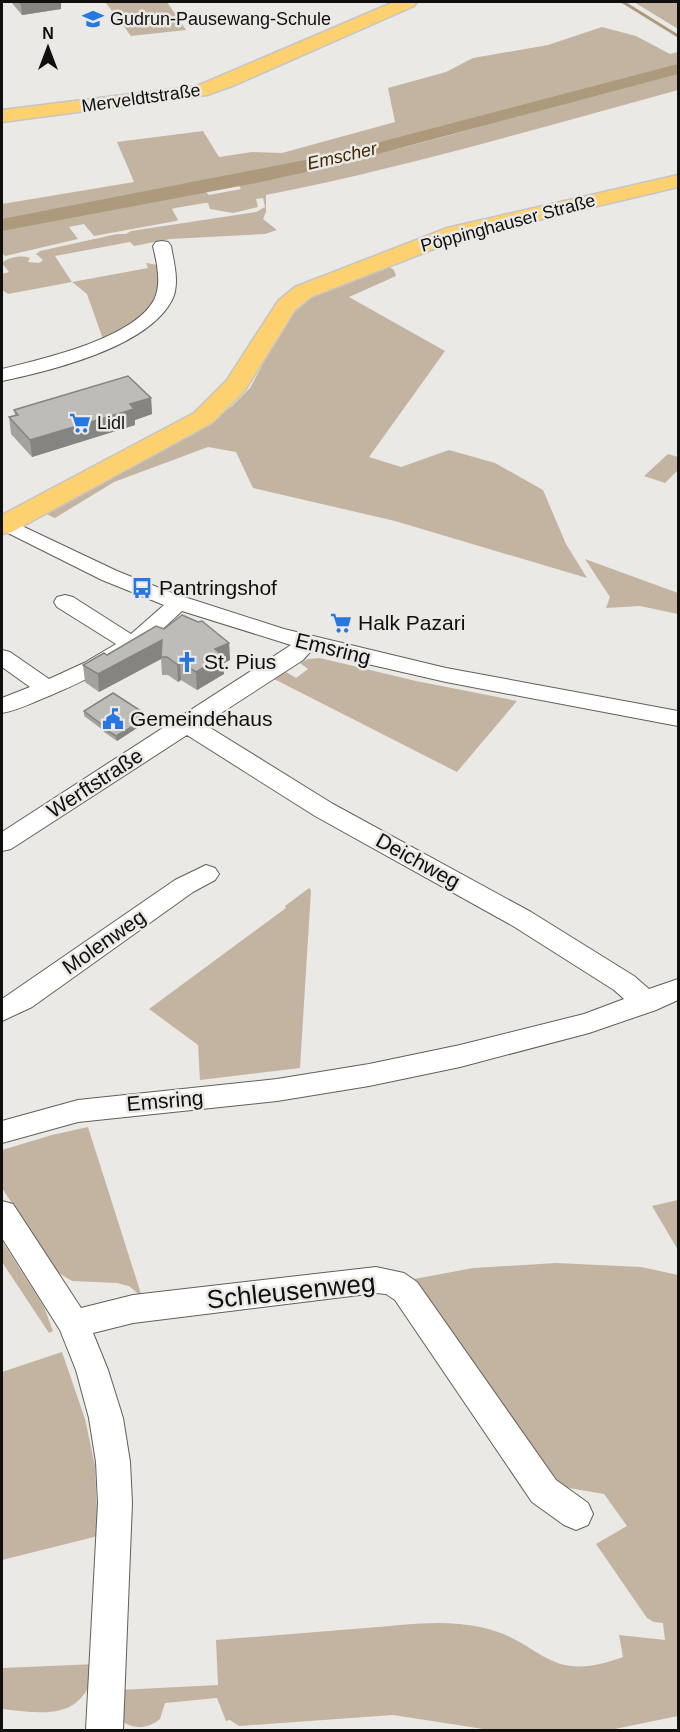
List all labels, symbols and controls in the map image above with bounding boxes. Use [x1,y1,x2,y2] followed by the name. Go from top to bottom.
[81,7,105,31] school or university icon: Gudrun-Pausewang-Schule
[110,9,331,29] place label: Gudrun-Pausewang-Schule
[18,18,78,78] north arrow
[42,25,54,42] text: N
[80,80,202,116] street label: Merveldtstraße
[305,138,380,174] water label: Emscher
[418,190,598,256] street label: Pöppinghauser Straße
[68,411,92,435] supermarket icon: Lidl
[97,413,125,433] place label: Lidl
[130,576,154,600] bus stop icon: Pantringshof
[159,576,277,599] place label: Pantringshof
[329,611,353,635] supermarket icon: Halk Pazari
[358,611,465,634] place label: Halk Pazari
[293,628,373,669] street label: Emsring
[175,650,199,674] church icon: St. Pius
[204,650,276,673] place label: St. Pius
[101,707,125,731] public building icon: Gemeindehaus
[130,707,272,730] place label: Gemeindehaus
[43,743,147,822] street label: Werftstraße
[372,828,464,893] street label: Deichweg
[58,905,150,978] street label: Molenweg
[126,1086,204,1115] street label: Emsring
[205,1267,377,1315] street label: Schleusenweg

